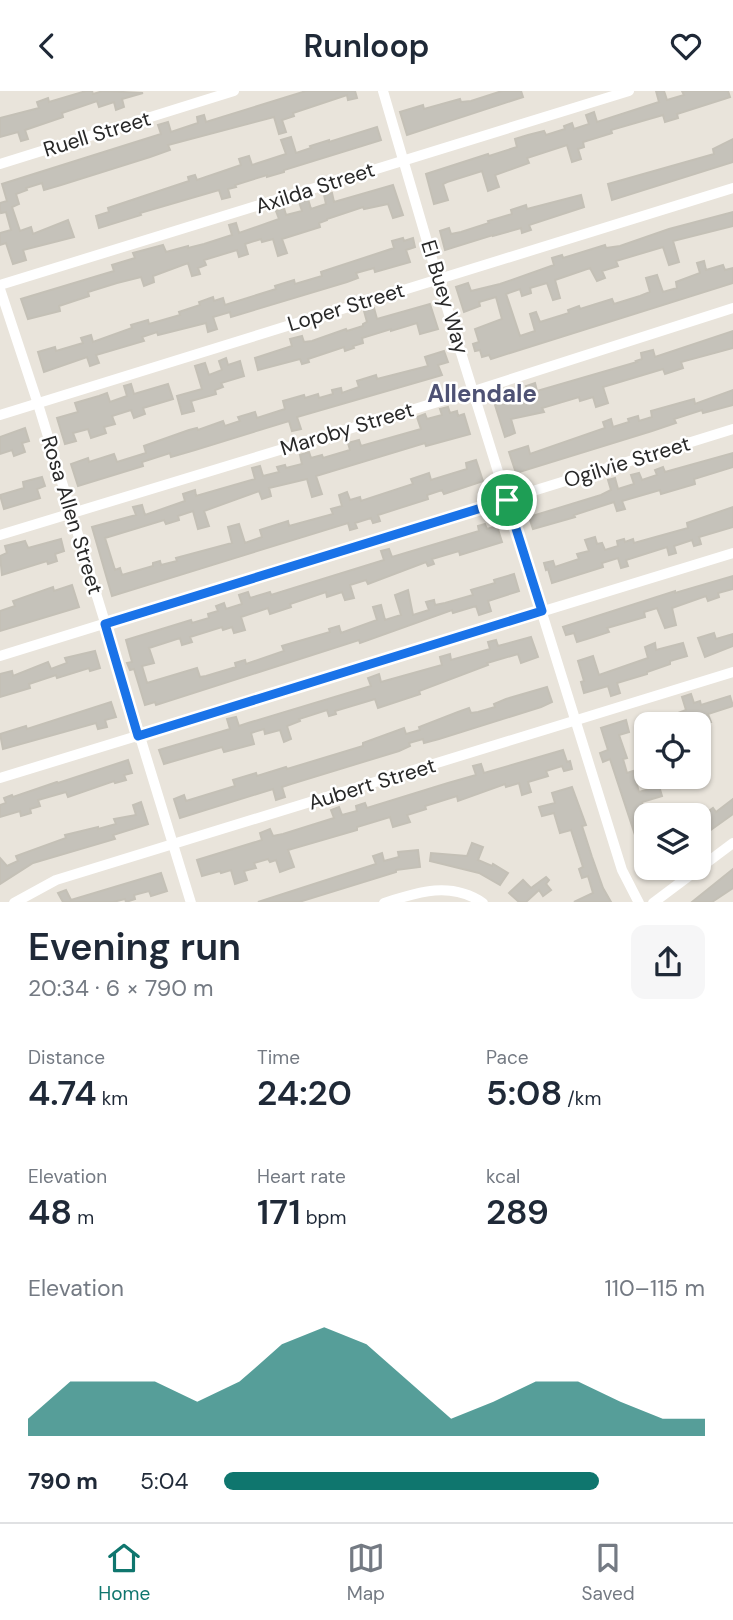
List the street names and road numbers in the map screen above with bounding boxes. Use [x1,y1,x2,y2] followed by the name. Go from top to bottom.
[40,104,154,164] street label: Ruell Street
[252,156,378,220] street label: Axilda Street
[414,237,476,358] street label: El Buey Way
[284,276,408,338] street label: Loper Street
[277,395,417,463] street label: Maroby Street
[560,429,694,495] street label: Ogilvie Street
[35,432,109,598] street label: Rosa Allen Street
[305,751,439,817] street label: Aubert Street

